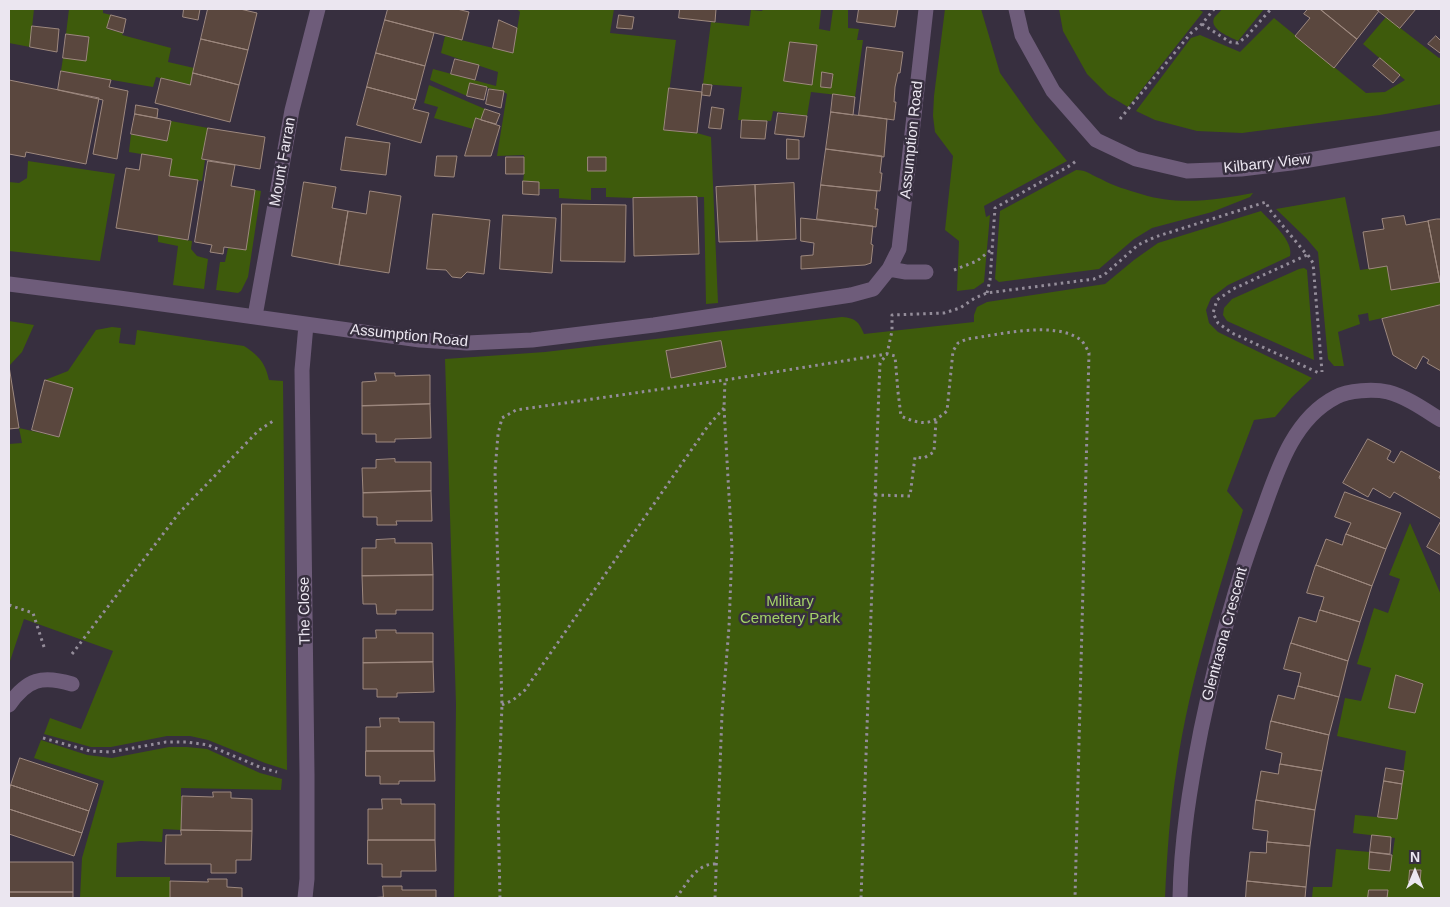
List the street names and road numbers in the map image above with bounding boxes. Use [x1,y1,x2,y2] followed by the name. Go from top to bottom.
[897,80,927,200] street label: Assumption Road
[266,116,300,208] street label: Mount Farran
[1223,150,1311,178] street label: Kilbarry View
[349,321,469,351] street label: Assumption Road
[1199,565,1251,703] street label: Glentrasna Crescent
[295,577,315,645] street label: The Close

